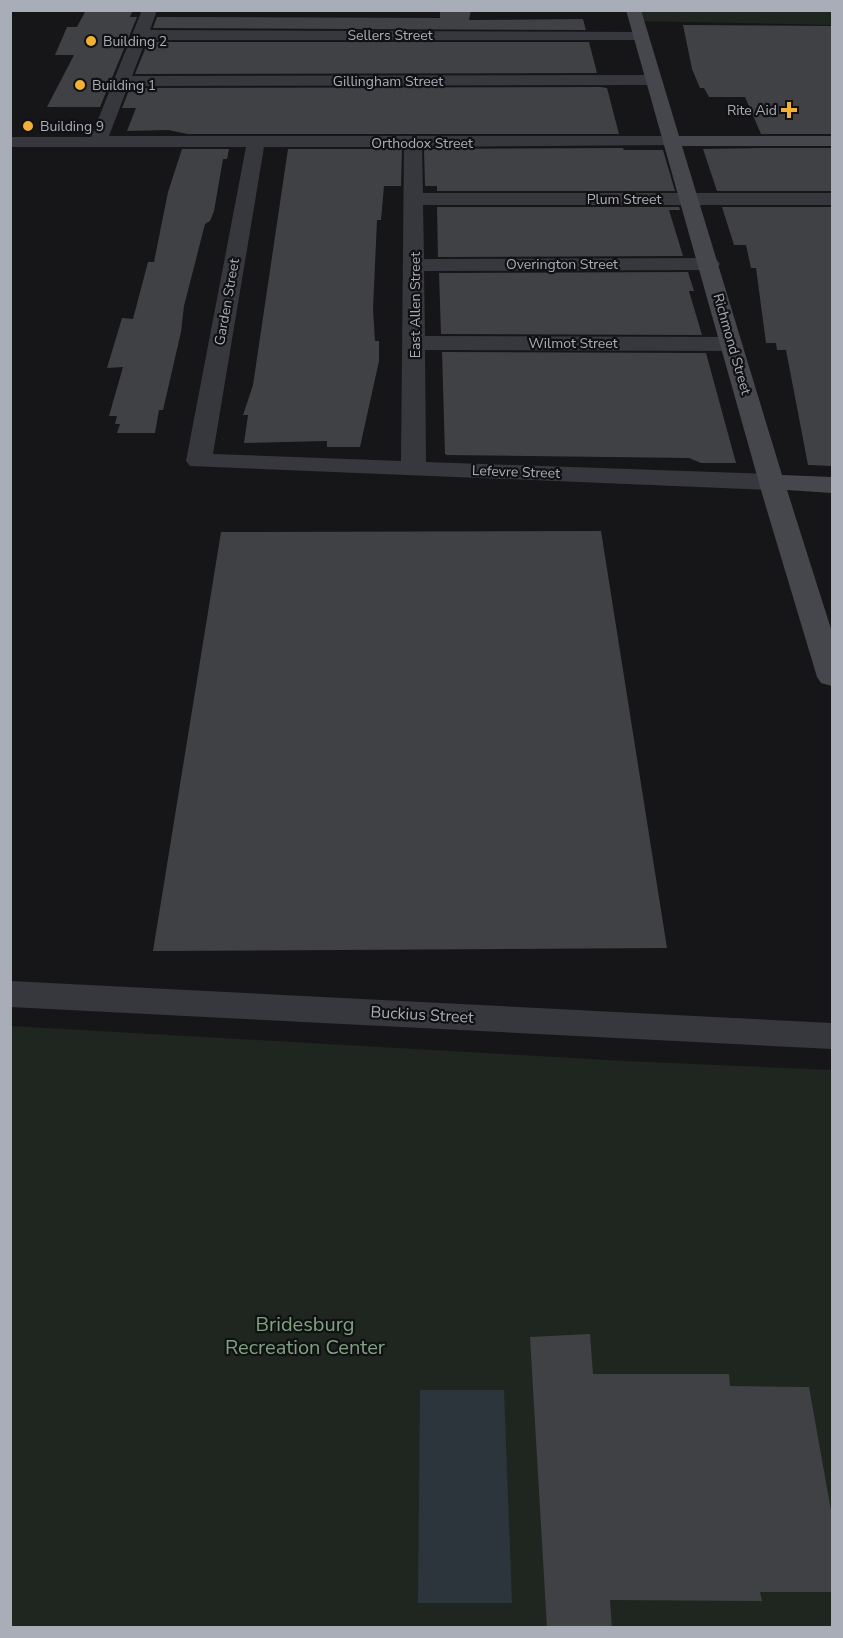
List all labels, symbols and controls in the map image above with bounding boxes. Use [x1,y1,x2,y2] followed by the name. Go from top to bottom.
[347,26,433,45] street label: Sellers Street
[103,32,167,51] place label: Building 2
[84,34,98,48] marker: Building 2
[333,72,443,91] street label: Gillingham Street
[92,76,156,95] place label: Building 1
[73,78,87,92] marker: Building 1
[727,101,777,120] place label: Rite Aid
[782,103,796,117] marker: Rite Aid
[40,117,104,136] place label: Building 9
[21,119,35,133] marker: Building 9
[371,134,473,153] street label: Orthodox Street
[587,190,661,209] street label: Plum Street
[406,252,425,358] street label: East Allen Street
[506,255,618,274] street label: Overington Street
[210,257,244,347] street label: Garden Street
[708,291,756,397] street label: Richmond Street
[528,334,618,353] street label: Wilmot Street
[472,461,560,483] street label: Lefevre Street
[370,1001,475,1029] street label: Buckius Street
[225,1311,385,1361] park label: Bridesburg Recreation Center

